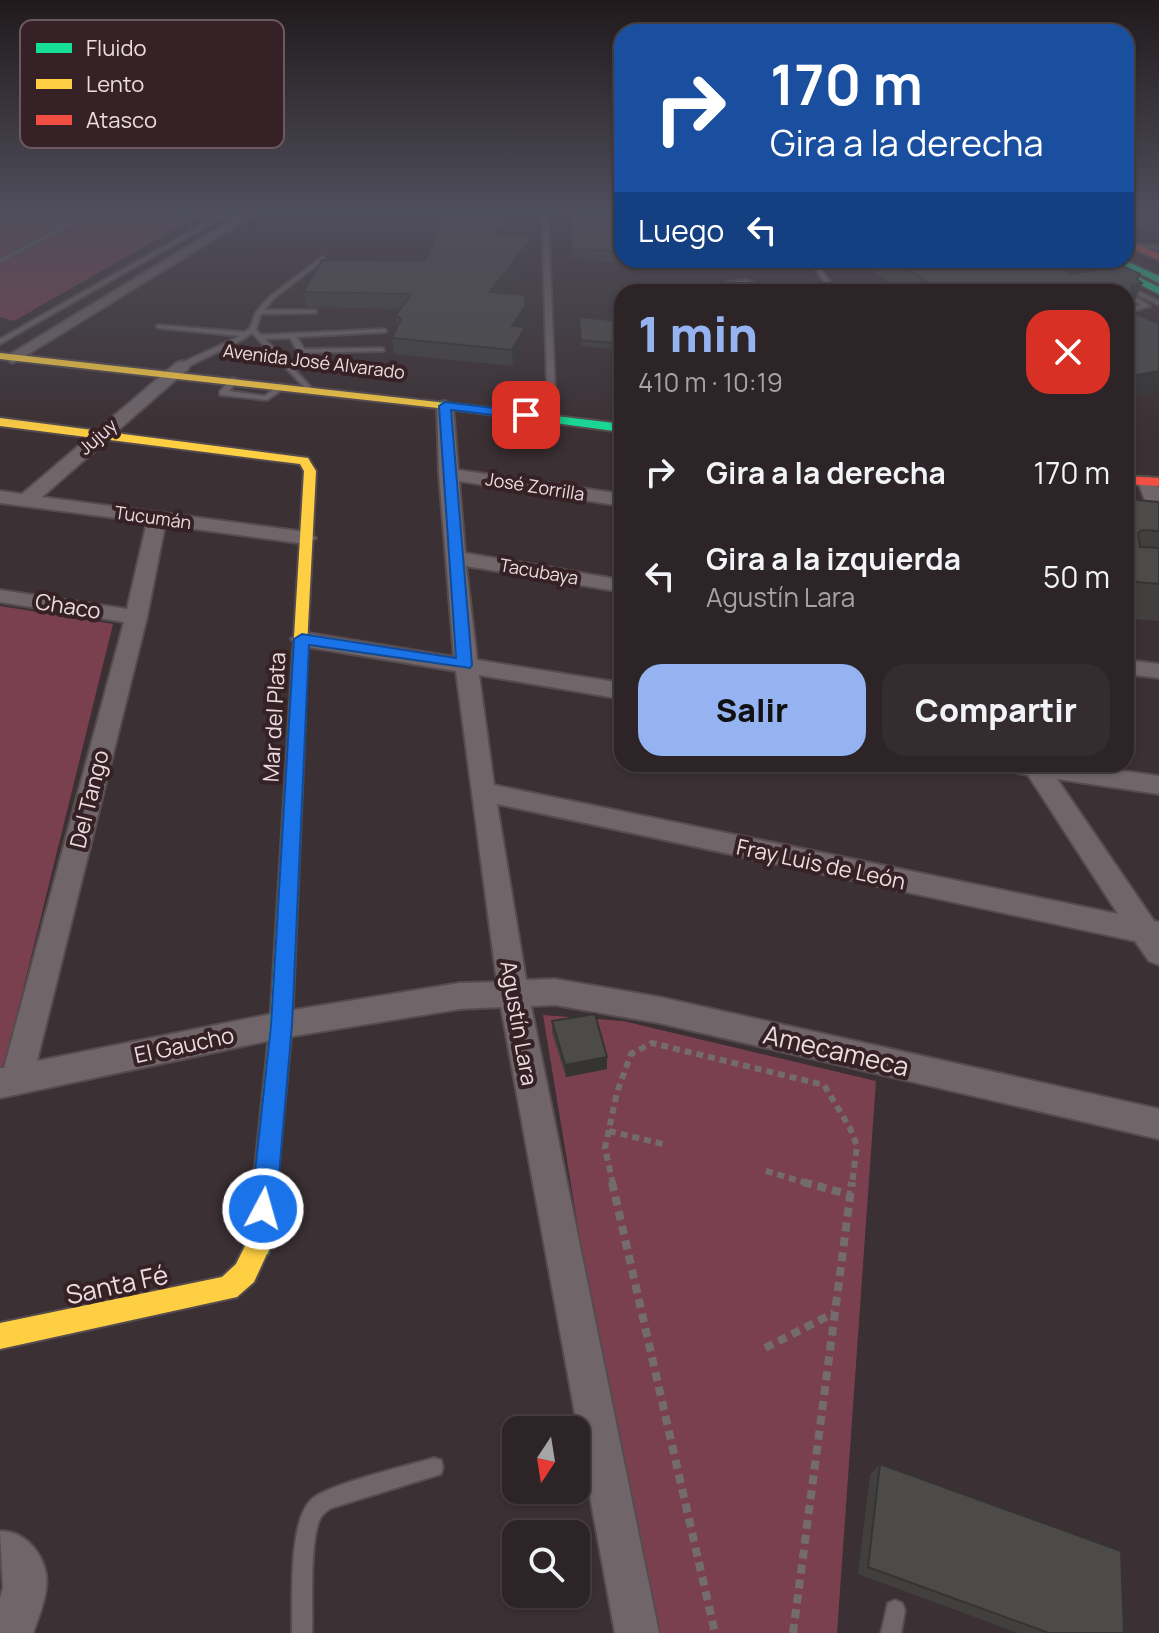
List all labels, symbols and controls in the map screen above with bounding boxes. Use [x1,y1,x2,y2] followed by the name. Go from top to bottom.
[20,20,284,148] legend
[86,33,146,63] text: Fluido
[770,45,923,122] text: 170 m
[638,56,742,160] icon: right
[86,69,144,99] text: Lento
[86,105,157,135] text: Atasco
[770,118,1043,167] text: Gira a la derecha
[740,208,784,252] icon: left
[638,210,724,251] text: Luego
[638,301,758,366] text: 1 min
[1026,310,1110,394] button: close
[222,338,406,384] street label: Avenida José Alvarado
[638,364,783,400] text: 410 m · 10:19
[492,381,560,449] pin
[504,393,548,437] icon: arrive
[73,413,122,460] street label: Jujuy
[638,450,682,494] icon: right
[706,452,946,493] text: Gira a la derecha
[1033,452,1110,493] text: 170 m
[484,466,586,506] street label: José Zorrilla
[113,500,193,534] street label: Tucumán
[706,538,961,579] text: Gira a la izquierda
[498,552,580,590] street label: Tacubaya
[638,554,682,598] icon: left
[1043,556,1110,597] text: 50 m
[706,579,855,615] text: Agustín Lara
[33,586,103,626] street label: Chaco
[256,651,292,783] street label: Mar del Plata
[638,664,866,756] button: Salir
[882,664,1110,756] button: Compartir
[62,747,116,851] street label: Del Tango
[734,831,908,897] street label: Fray Luis de León
[493,958,545,1088] street label: Agustín Lara
[760,1016,913,1084] street label: Amecameca
[131,1020,237,1070] street label: El Gaucho
[221,1167,305,1251] position arrow
[62,1256,171,1312] street label: Santa Fé
[502,1416,590,1504] north arrow
[502,1416,590,1608] map controls
[502,1520,590,1608] button: search

